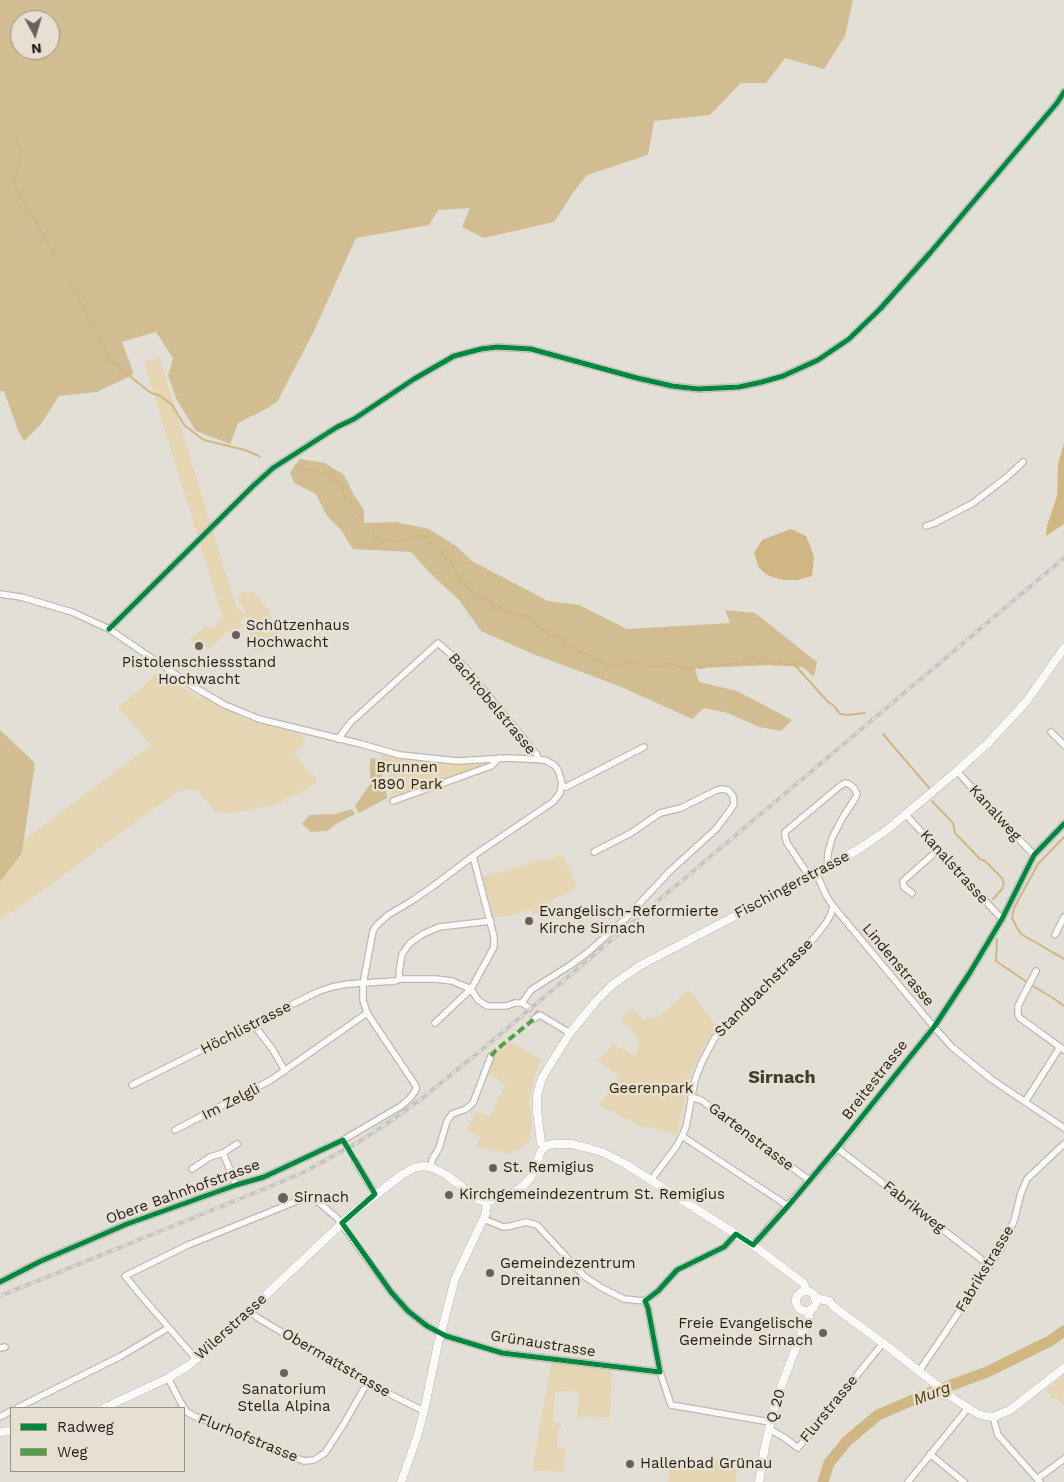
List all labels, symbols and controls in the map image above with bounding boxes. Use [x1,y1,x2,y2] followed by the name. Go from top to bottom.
[10,10,60,60] north arrow
[30,40,42,57] text: N
[246,617,350,652] place label: Schützenhaus Hochwacht
[230,629,242,641] marker: Schützenhaus Hochwacht
[193,640,205,652] marker: Pistolenschiessstand Hochwacht
[444,650,540,758] street label: Bachtobelstrasse
[122,654,276,689] place label: Pistolenschiessstand Hochwacht
[371,759,443,794] park label: Brunnen 1890 Park
[965,781,1025,845] street label: Kanalweg
[916,826,992,908] street label: Kanalstrasse
[731,847,853,923] street label: Fischingerstrasse
[539,903,719,938] place label: Evangelisch-Reformierte Kirche Sirnach
[523,915,535,927] marker: Evangelisch-Reformierte Kirche Sirnach
[858,920,938,1010] street label: Lindenstrasse
[711,935,817,1041] street label: Standbachstrasse
[198,997,294,1059] street label: Höchlistrasse
[838,1037,912,1123] street label: Breitestrasse
[748,1067,816,1089] district label: Sirnach
[199,1080,263,1124] street label: Im Zelgli
[609,1080,693,1098] park label: Geerenpark
[705,1099,797,1175] street label: Gartenstrasse
[103,1156,263,1228] street label: Obere Bahnhofstrasse
[503,1159,594,1177] place label: St. Remigius
[487,1162,499,1174] marker: St. Remigius
[879,1177,949,1237] street label: Fabrikweg
[459,1186,725,1204] place label: Kirchgemeindezentrum St. Remigius
[294,1189,349,1207] place label: Sirnach
[443,1189,455,1201] marker: Kirchgemeindezentrum St. Remigius
[276,1191,290,1205] marker: Sirnach
[952,1222,1018,1316] street label: Fabrikstrasse
[500,1255,635,1290] place label: Gemeindezentrum Dreitannen
[484,1267,496,1279] marker: Gemeindezentrum Dreitannen
[191,1290,271,1364] street label: Wilerstrasse
[678,1315,813,1350] place label: Freie Evangelische Gemeinde Sirnach
[278,1325,394,1401] street label: Obermattstrasse
[489,1327,597,1361] street label: Grünaustrasse
[817,1327,829,1339] marker: Freie Evangelische Gemeinde Sirnach
[278,1367,290,1379] marker: Sanatorium Stella Alpina
[796,1372,862,1446] street label: Flurstrasse
[911,1378,953,1410] water label: Murg
[238,1381,330,1416] place label: Sanatorium Stella Alpina
[763,1387,789,1425] street label: Q 20
[10,1407,185,1472] legend
[195,1410,301,1466] street label: Flurhofstrasse
[57,1418,114,1436] text: Radweg
[57,1443,88,1461] text: Weg
[640,1455,772,1473] place label: Hallenbad Grünau
[624,1458,636,1470] marker: Hallenbad Grünau

